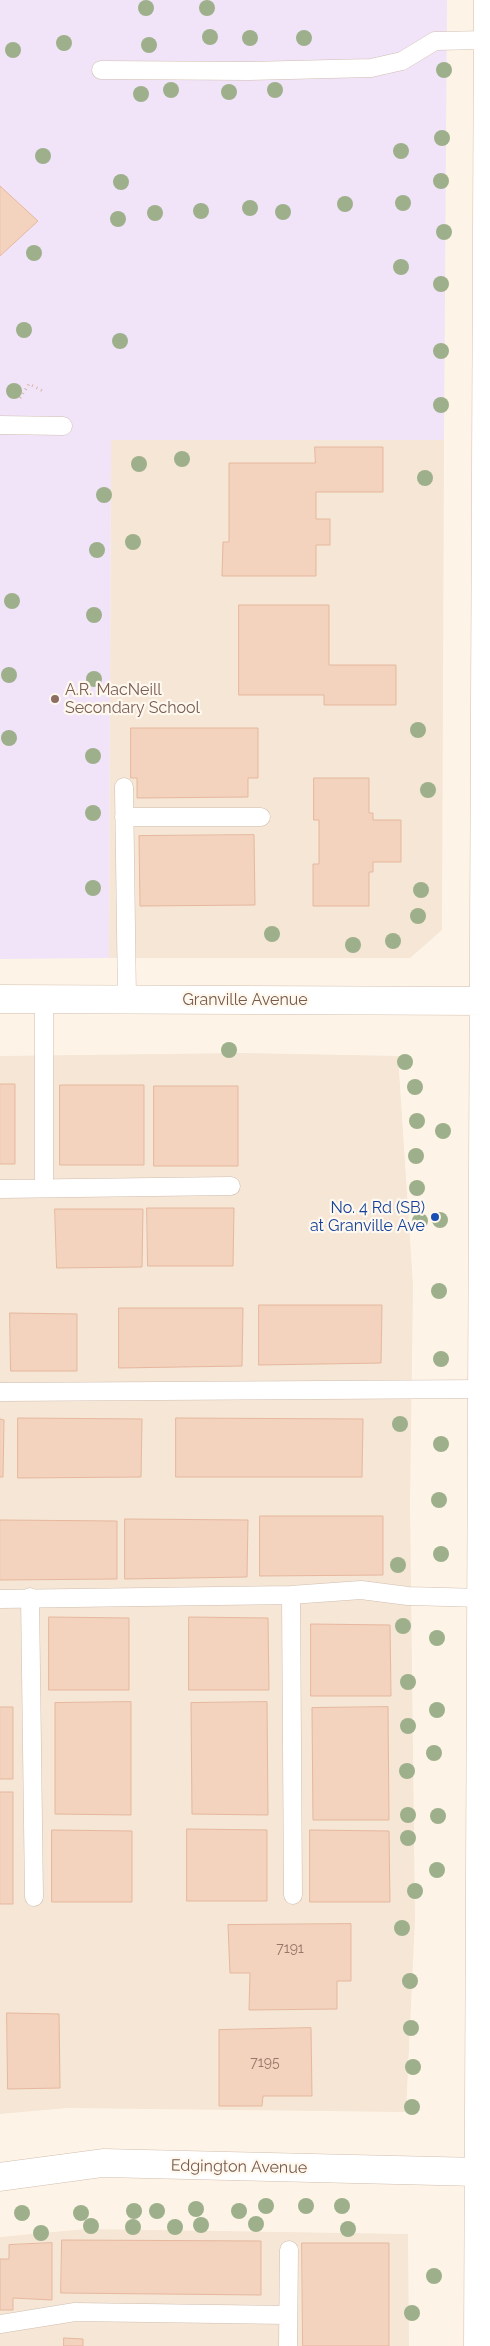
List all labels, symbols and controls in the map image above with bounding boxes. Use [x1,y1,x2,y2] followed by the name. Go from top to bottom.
[65,680,200,718] place label: A.R. MacNeill Secondary School
[49,693,61,705] marker: A.R. MacNeill Secondary School
[182,990,308,1010] street label: Granville Avenue
[310,1198,425,1236] place label: No. 4 Rd (SB) at Granville Ave
[429,1211,441,1223] marker: No. 4 Rd (SB) at Granville Ave
[276,1941,304,1957] house number: 7191
[250,2055,280,2071] house number: 7195
[171,2156,307,2178] street label: Edgington Avenue

